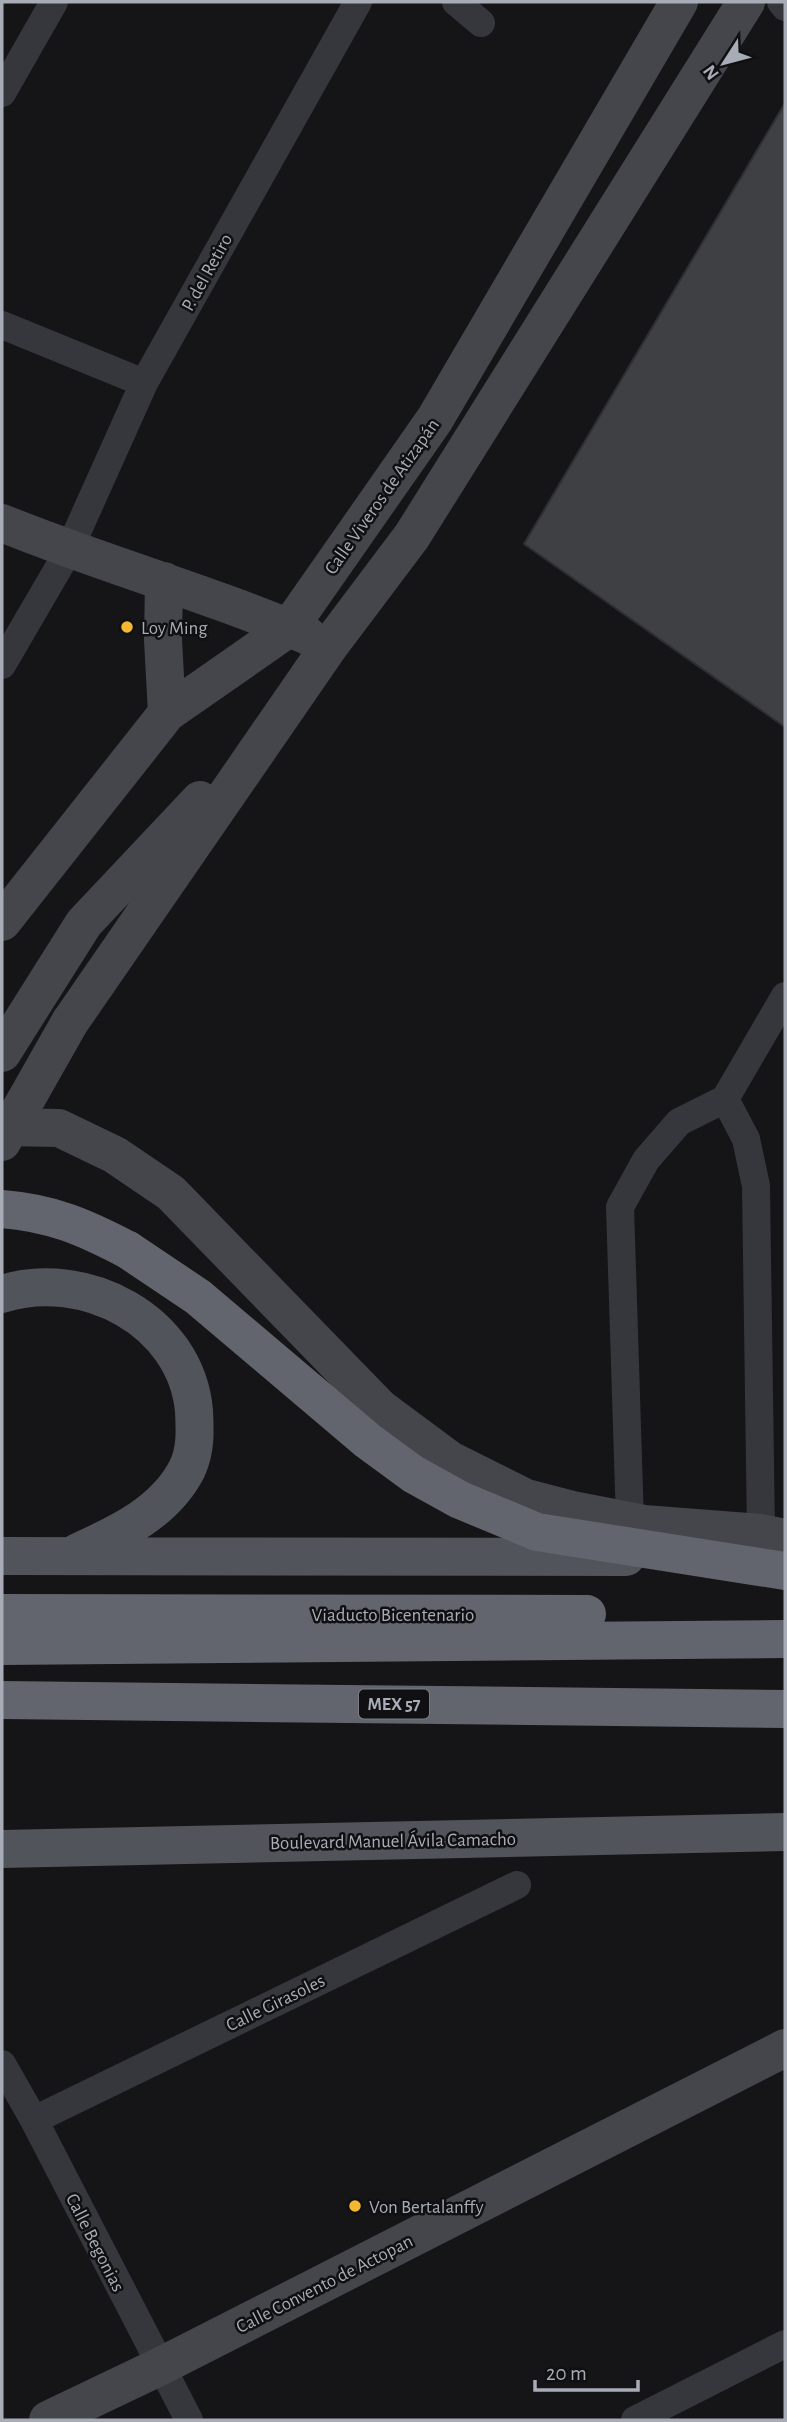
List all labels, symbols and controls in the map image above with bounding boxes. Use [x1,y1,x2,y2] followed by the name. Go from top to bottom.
[689,28,759,98] north arrow
[700,61,723,83] text: N
[178,231,236,315] street label: P. del Retiro
[321,416,443,578] street label: Calle Viveros de Atizapán
[119,619,135,635] marker: Loy Ming
[141,619,208,638] place label: Loy Ming
[312,1606,474,1625] street label: Viaducto Bicentenario
[359,1689,429,1718] road number: MEX 57
[270,1828,516,1853] street label: Boulevard Manuel Ávila Camacho
[223,1971,328,2035] street label: Calle Girasoles
[62,2191,127,2295] street label: Calle Begonias
[347,2198,363,2214] marker: Von Bertalanffy
[369,2198,484,2217] place label: Von Bertalanffy
[233,2231,416,2337] street label: Calle Convento de Actopan
[535,2348,638,2392] scale bar
[546,2363,587,2384] text: 20 m

